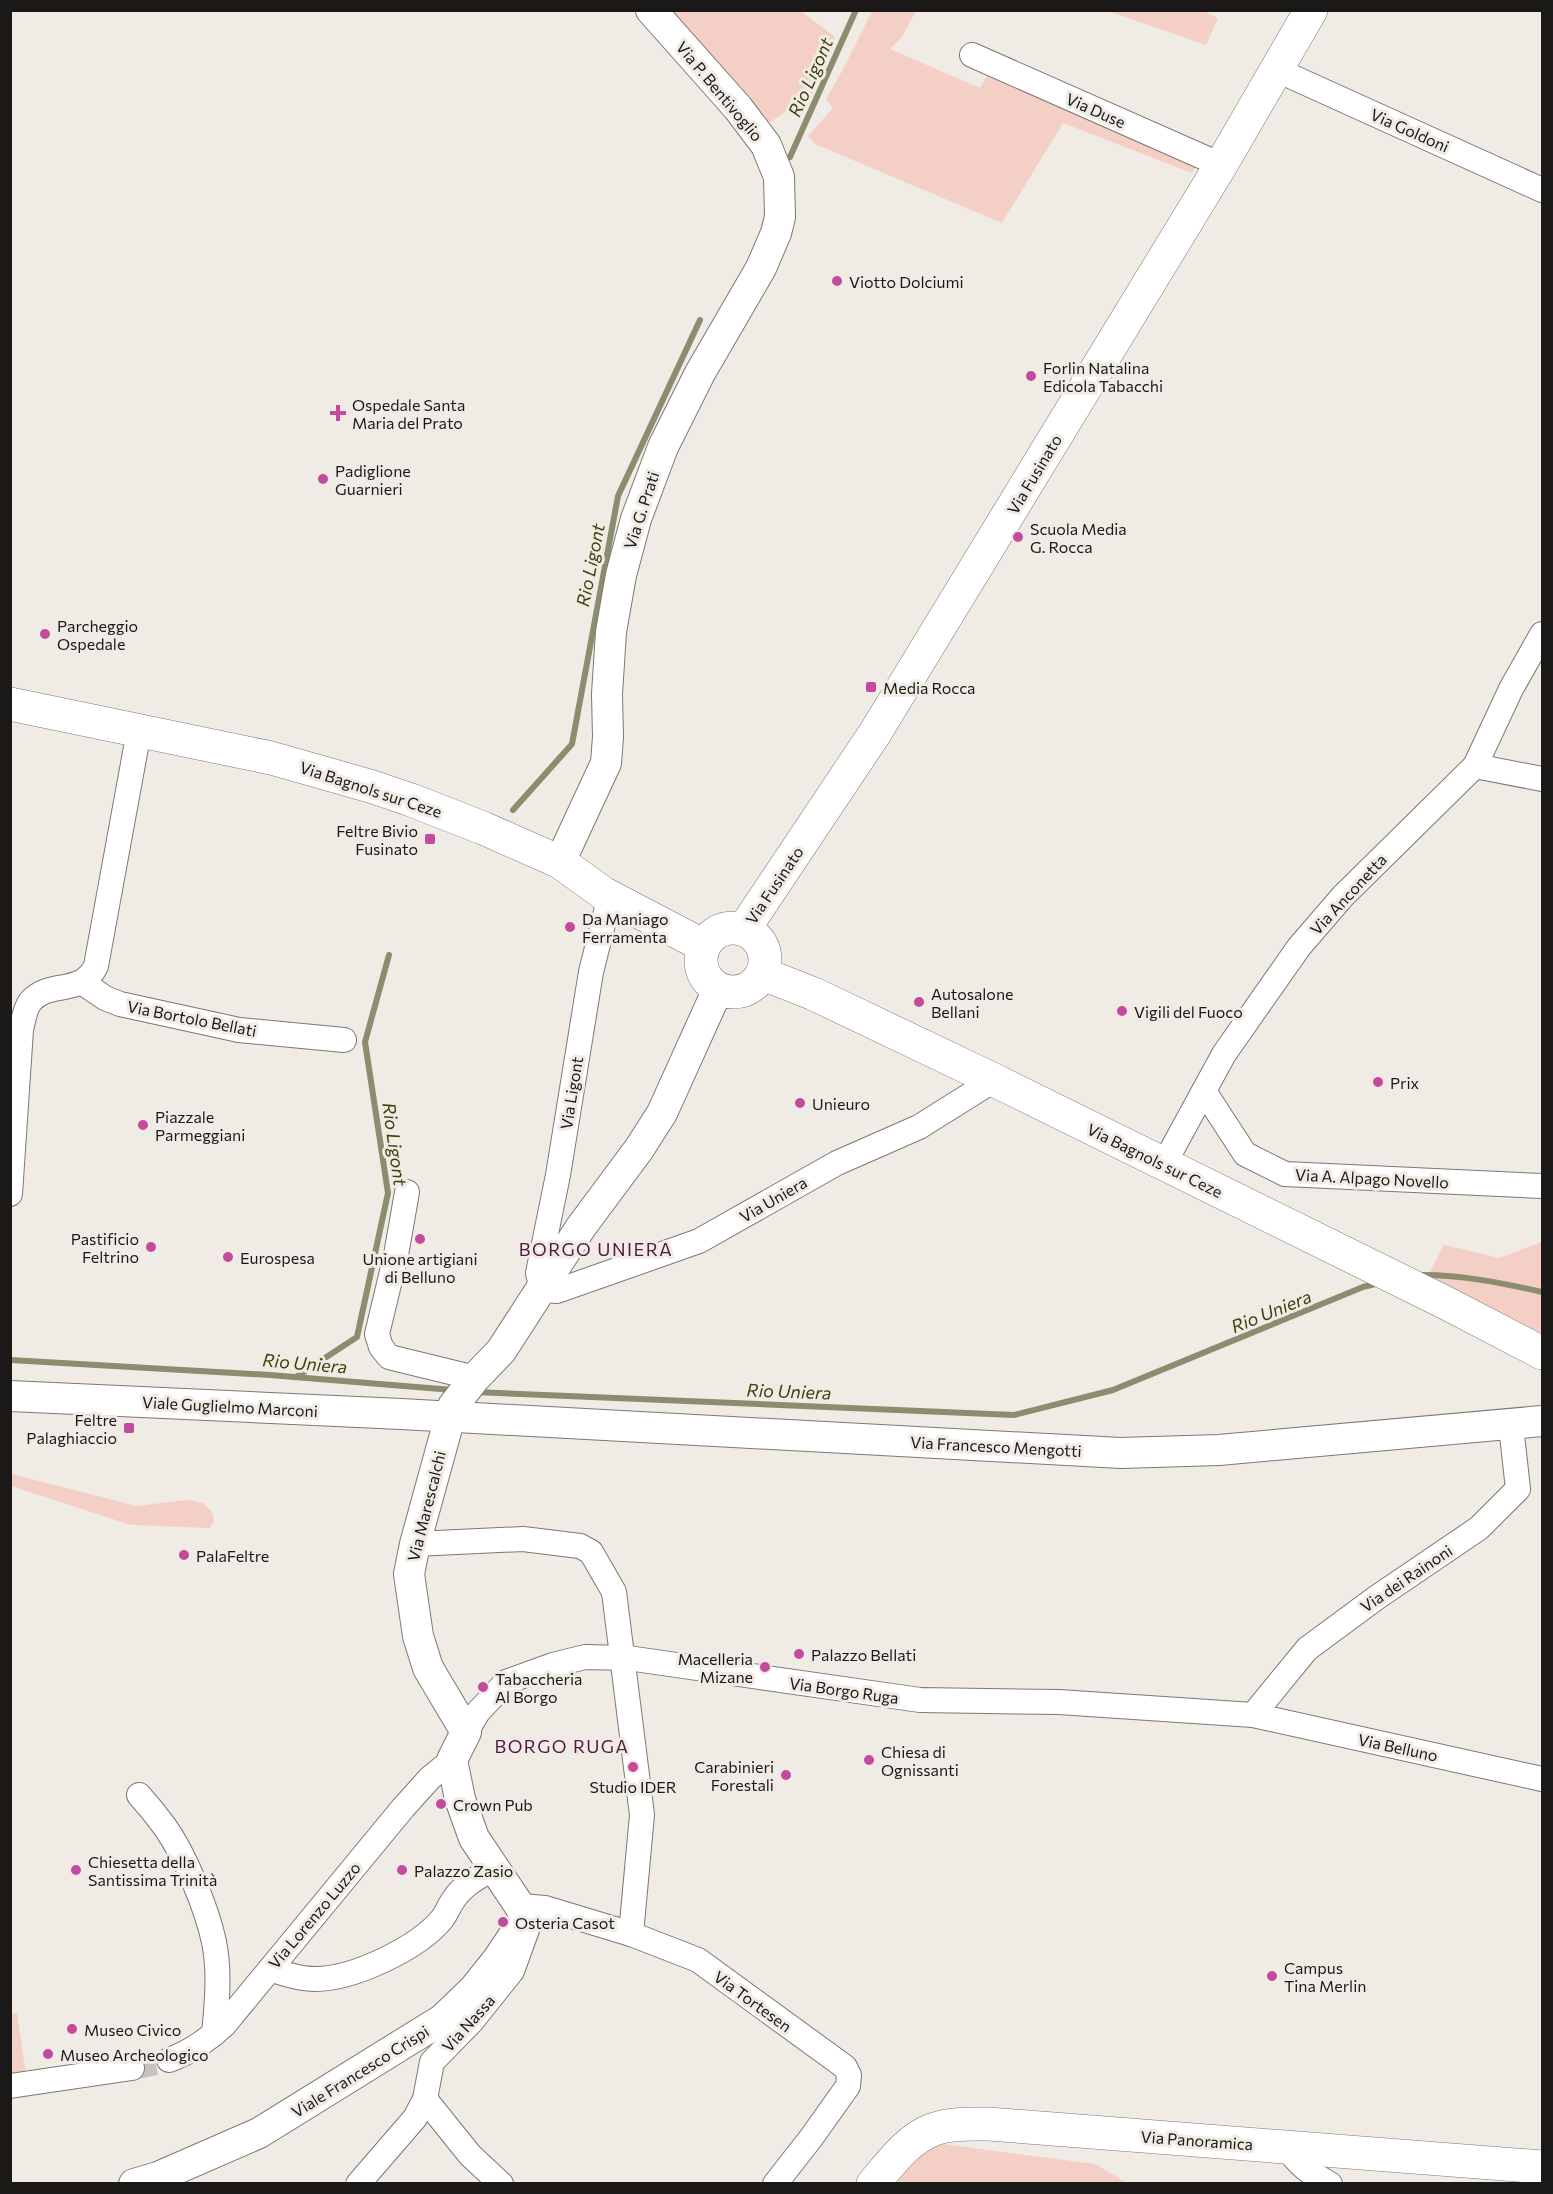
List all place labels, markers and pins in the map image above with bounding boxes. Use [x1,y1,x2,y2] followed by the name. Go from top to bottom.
[849,272,964,291] place label: Viotto Dolciumi
[830,274,844,288] marker: Viotto Dolciumi
[1043,358,1163,395] place label: Forlin Natalina Edicola Tabacchi
[1024,369,1038,383] marker: Forlin Natalina Edicola Tabacchi
[352,395,465,432] place label: Ospedale Santa Maria del Prato
[329,404,347,422] marker: Ospedale Santa Maria del Prato
[335,461,411,498] place label: Padiglione Guarnieri
[316,472,330,486] marker: Padiglione Guarnieri
[1030,519,1127,556] place label: Scuola Media G. Rocca
[1011,530,1025,544] marker: Scuola Media G. Rocca
[57,616,138,653] place label: Parcheggio Ospedale
[38,627,52,641] marker: Parcheggio Ospedale
[883,678,975,697] place label: Media Rocca
[864,680,878,694] marker: Media Rocca
[336,821,418,858] place label: Feltre Bivio Fusinato
[423,832,437,846] marker: Feltre Bivio Fusinato
[582,909,668,946] place label: Da Maniago Ferramenta
[563,920,577,934] marker: Da Maniago Ferramenta
[931,984,1014,1021] place label: Autosalone Bellani
[912,995,926,1009] marker: Autosalone Bellani
[1134,1002,1243,1021] place label: Vigili del Fuoco
[1115,1004,1129,1018] marker: Vigili del Fuoco
[1390,1073,1420,1092] place label: Prix
[1371,1075,1385,1089] marker: Prix
[812,1094,870,1113] place label: Unieuro
[793,1096,807,1110] marker: Unieuro
[155,1107,245,1144] place label: Piazzale Parmeggiani
[136,1118,150,1132] marker: Piazzale Parmeggiani
[71,1229,139,1266] place label: Pastificio Feltrino
[413,1232,427,1246] marker: Unione artigiani di Belluno
[144,1240,158,1254] marker: Pastificio Feltrino
[240,1248,315,1267] place label: Eurospesa
[362,1249,478,1286] place label: Unione artigiani di Belluno
[221,1250,235,1264] marker: Eurospesa
[26,1410,117,1447] place label: Feltre Palaghiaccio
[122,1421,136,1435] marker: Feltre Palaghiaccio
[196,1546,269,1565] place label: PalaFeltre
[177,1548,191,1562] marker: PalaFeltre
[811,1645,916,1664] place label: Palazzo Bellati
[792,1647,806,1661] marker: Palazzo Bellati
[678,1649,753,1686] place label: Macelleria Mizane
[758,1660,772,1674] marker: Macelleria Mizane
[495,1669,582,1706] place label: Tabaccheria Al Borgo
[476,1680,490,1694] marker: Tabaccheria Al Borgo
[881,1742,959,1779] place label: Chiesa di Ognissanti
[862,1753,876,1767] marker: Chiesa di Ognissanti
[694,1757,774,1794] place label: Carabinieri Forestali
[626,1760,640,1774] marker: Studio IDER
[779,1768,793,1782] marker: Carabinieri Forestali
[589,1777,677,1796] place label: Studio IDER
[453,1795,533,1814] place label: Crown Pub
[434,1797,448,1811] marker: Crown Pub
[88,1852,217,1889] place label: Chiesetta della Santissima Trinità
[414,1861,513,1880] place label: Palazzo Zasio
[69,1863,83,1877] marker: Chiesetta della Santissima Trinità
[395,1863,409,1877] marker: Palazzo Zasio
[515,1913,615,1932] place label: Osteria Casot
[496,1915,510,1929] marker: Osteria Casot
[1284,1958,1366,1995] place label: Campus Tina Merlin
[1265,1969,1279,1983] marker: Campus Tina Merlin
[84,2020,181,2039] place label: Museo Civico
[65,2022,79,2036] marker: Museo Civico
[60,2045,209,2064] place label: Museo Archeologico
[41,2047,55,2061] marker: Museo Archeologico

